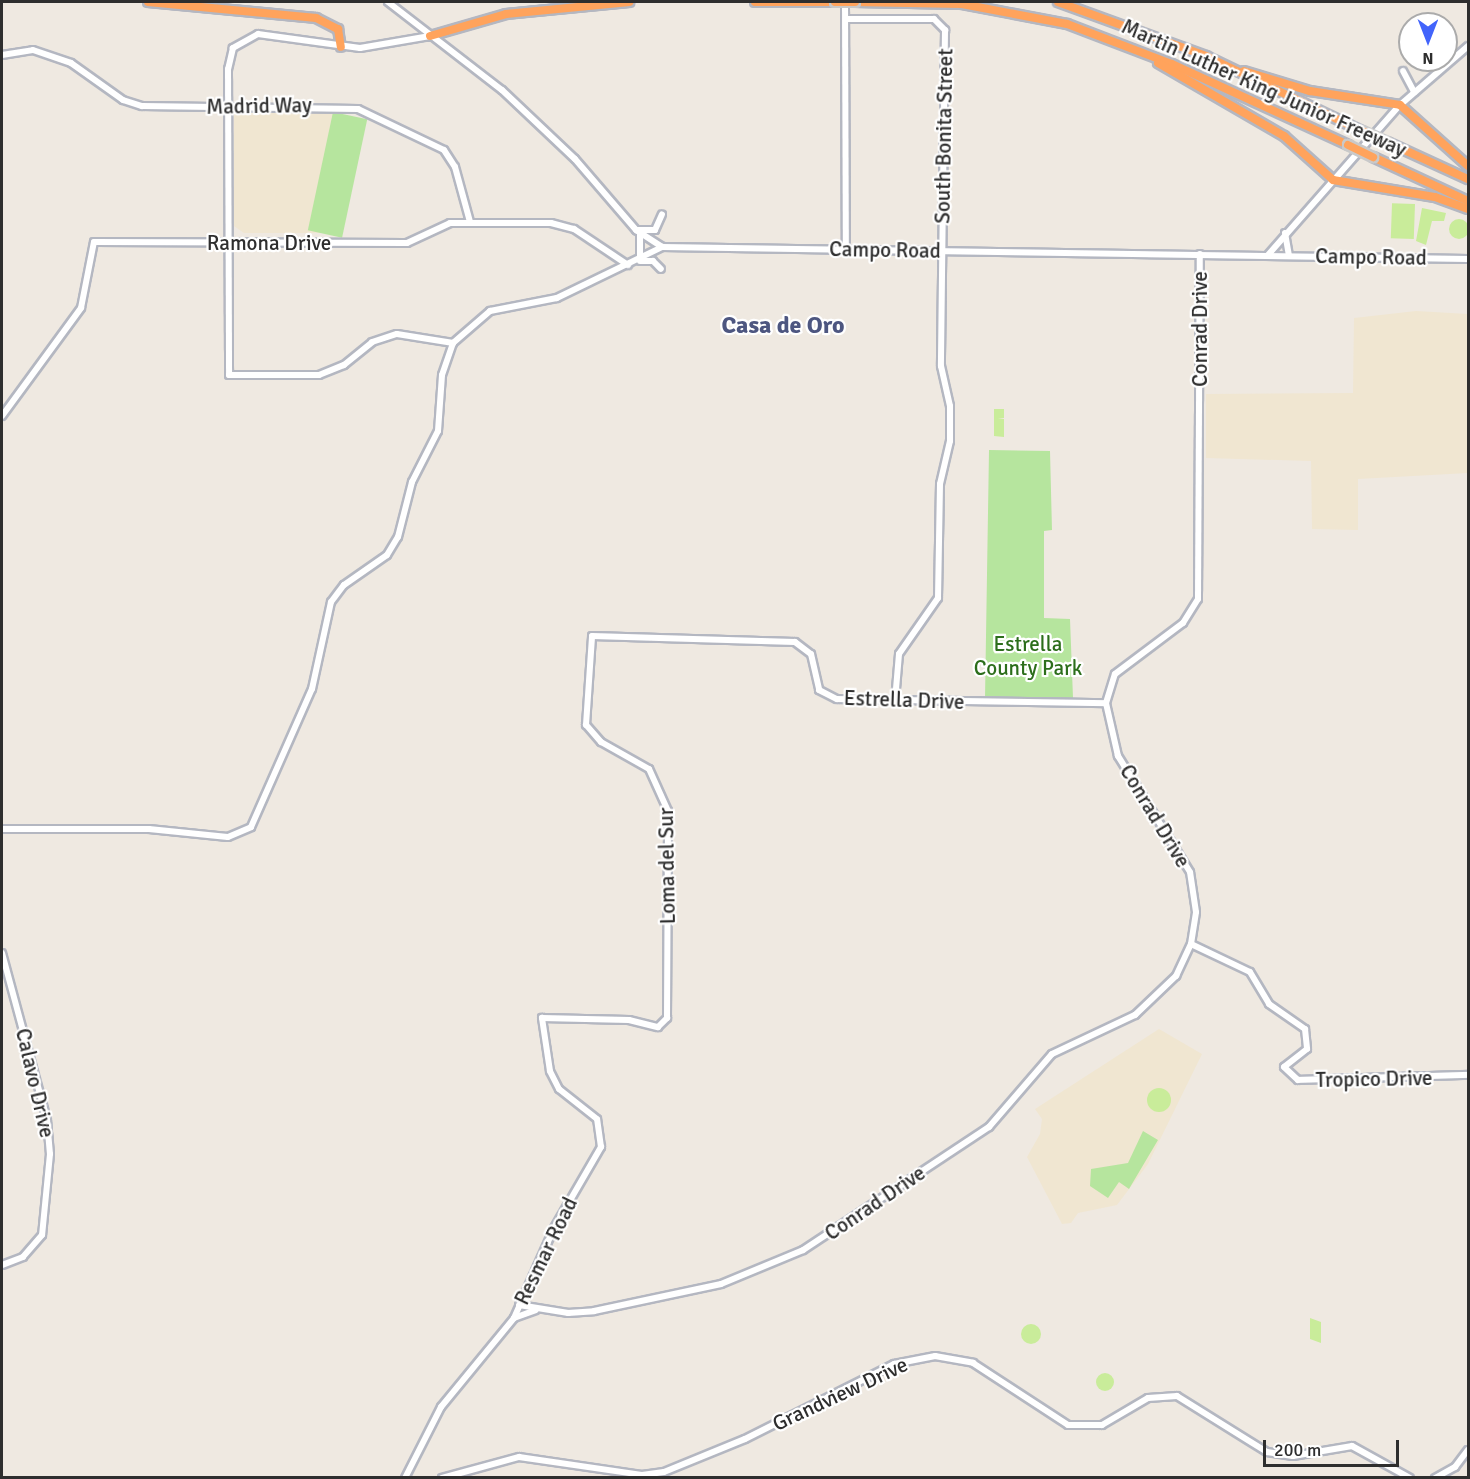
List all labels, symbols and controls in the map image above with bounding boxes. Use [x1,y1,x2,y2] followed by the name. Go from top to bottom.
[1398,12,1458,72] north arrow
[1118,14,1410,162] street label: Martin Luther King Junior Freeway
[930,48,958,224] street label: South Bonita Street
[1422,48,1434,68] text: N
[206,92,312,120] street label: Madrid Way
[207,230,331,256] street label: Ramona Drive
[829,236,941,264] street label: Campo Road
[1315,243,1427,271] street label: Campo Road
[1187,271,1213,387] street label: Conrad Drive
[722,312,844,340] district label: Casa de Oro
[974,631,1082,681] park label: Estrella County Park
[843,685,965,715] street label: Estrella Drive
[1114,760,1196,872] street label: Conrad Drive
[653,807,681,925] street label: Loma del Sur
[10,1026,60,1140] street label: Calavo Drive
[1315,1065,1433,1093] street label: Tropico Drive
[820,1160,930,1246] street label: Conrad Drive
[509,1193,583,1309] street label: Resmar Road
[768,1352,912,1436] street label: Grandview Drive
[1266,1428,1402,1466] scale bar
[1274,1439,1321,1461] text: 200 m

